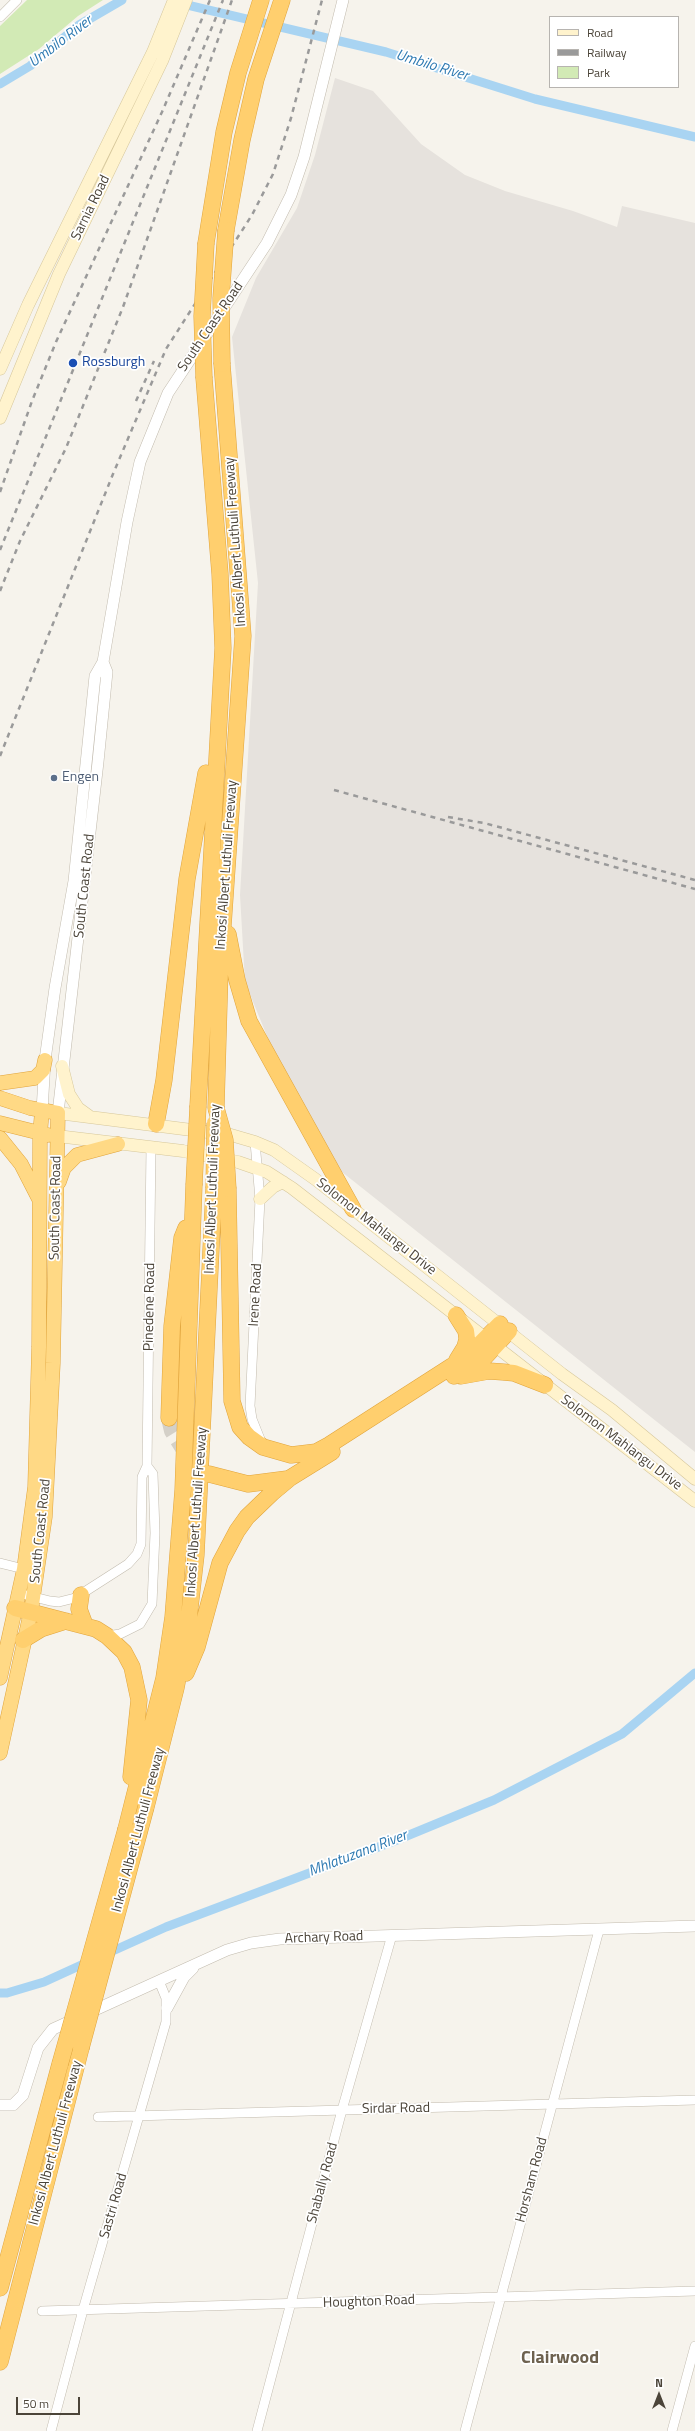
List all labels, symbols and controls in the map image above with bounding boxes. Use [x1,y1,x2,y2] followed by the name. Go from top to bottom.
[26,12,96,72] water label: Umbilo River
[549,16,679,88] legend
[587,23,613,42] text: Road
[587,43,627,62] text: Railway
[394,46,470,86] water label: Umbilo River
[587,63,610,82] text: Park
[68,173,114,243] street label: Sarnia Road
[175,279,247,375] street label: South Coast Road
[82,355,145,371] place label: Rossburgh
[67,357,79,369] marker: Rossburgh
[222,457,250,627] street label: Inkosi Albert Luthuli Freeway
[62,770,99,786] place label: Engen
[49,773,59,783] marker: Engen
[213,780,241,950] street label: Inkosi Albert Luthuli Freeway
[71,833,99,939] street label: South Coast Road
[202,1104,224,1274] street label: Inkosi Albert Luthuli Freeway
[47,1156,65,1260] street label: South Coast Road
[313,1175,439,1279] street label: Solomon Mahlangu Drive
[141,1263,159,1351] street label: Pinedene Road
[246,1263,266,1327] street label: Irene Road
[557,1392,685,1494] street label: Solomon Mahlangu Drive
[183,1427,211,1597] street label: Inkosi Albert Luthuli Freeway
[27,1478,55,1584] street label: South Coast Road
[109,1746,169,1914] street label: Inkosi Albert Luthuli Freeway
[306,1827,410,1881] water label: Mhlatuzana River
[284,1928,364,1948] street label: Archary Road
[26,2059,86,2227] street label: Inkosi Albert Luthuli Freeway
[362,2100,430,2118] street label: Sirdar Road
[513,2135,551,2225] street label: Horsham Road
[304,2141,342,2225] street label: Shabally Road
[97,2171,131,2241] street label: Sastri Road
[323,2292,415,2312] street label: Houghton Road
[521,2348,599,2370] district label: Clairwood
[639,2375,679,2415] north arrow
[655,2375,663,2391] text: N
[18,2389,82,2415] scale bar
[23,2394,49,2413] text: 50 m

